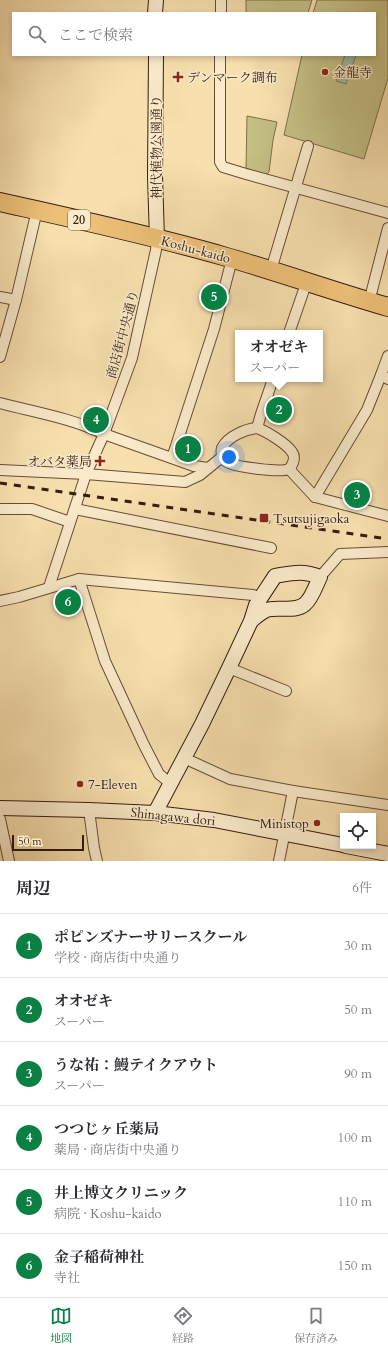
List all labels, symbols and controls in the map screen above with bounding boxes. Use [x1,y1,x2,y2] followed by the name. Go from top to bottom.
[12,12,376,56] search box
[26,23,48,45] icon: search
[58,25,133,45] text: ここで検索
[333,64,372,82] place label: 金龍寺
[320,67,330,77] marker: 金龍寺
[187,69,278,87] place label: デンマーク調布
[172,71,184,83] marker: デンマーク調布
[148,95,166,199] street label: 神代植物公園通り
[68,210,90,230] road number: 20
[159,232,233,268] street label: Koshu-kaido
[201,282,227,312] pin: 5
[102,288,143,381] street label: 商店街中央通り
[235,330,323,382] popup
[249,337,309,357] text: オオゼキ
[249,359,300,377] text: スーパー
[266,395,292,425] pin: 2
[83,405,109,435] pin: 4
[175,434,201,464] pin: 1
[219,447,239,467] your location
[27,453,92,471] place label: オバタ薬局
[95,456,105,466] marker: オバタ薬局
[344,480,370,510] pin: 3
[273,510,350,528] place label: Tsutsujigaoka
[258,512,270,524] marker: Tsutsujigaoka
[55,587,81,617] pin: 6
[88,776,138,794] place label: 7-Eleven
[75,779,85,789] marker: 7-Eleven
[130,804,216,830] street label: Shinagawa dori
[340,813,376,849] map controls
[340,813,376,849] button: locate
[260,815,309,833] place label: Ministop
[312,818,322,828] marker: Ministop
[12,833,84,852] scale bar
[18,834,42,849] text: 50 m
[16,877,50,900] text: 周辺
[352,879,372,897] text: 6件
[54,927,247,947] text: ポピンズナーサリースクール
[26,937,32,955] text: 1
[344,937,372,955] text: 30 m
[54,949,181,967] text: 学校 · 商店街中央通り
[54,991,113,1011] text: オオゼキ
[26,1001,32,1019] text: 2
[344,1001,372,1019] text: 50 m
[54,1013,105,1031] text: スーパー
[54,1055,218,1075] text: うな祐：鰻テイクアウト
[26,1065,32,1083] text: 3
[344,1065,372,1083] text: 90 m
[54,1077,105,1095] text: スーパー
[54,1119,159,1139] text: つつじヶ丘薬局
[26,1129,32,1147] text: 4
[338,1129,372,1147] text: 100 m
[54,1141,181,1159] text: 薬局 · 商店街中央通り
[54,1183,188,1203] text: 井上博文クリニック
[26,1193,32,1211] text: 5
[338,1193,372,1211] text: 110 m
[54,1205,162,1223] text: 病院 · Koshu-kaido
[54,1247,144,1267] text: 金子稲荷神社
[26,1257,32,1275] text: 6
[338,1257,372,1275] text: 150 m
[54,1269,80,1287] text: 寺社
[50,1305,72,1346] tab: 地図
[172,1305,194,1346] tab: 経路
[294,1305,338,1346] tab: 保存済み

